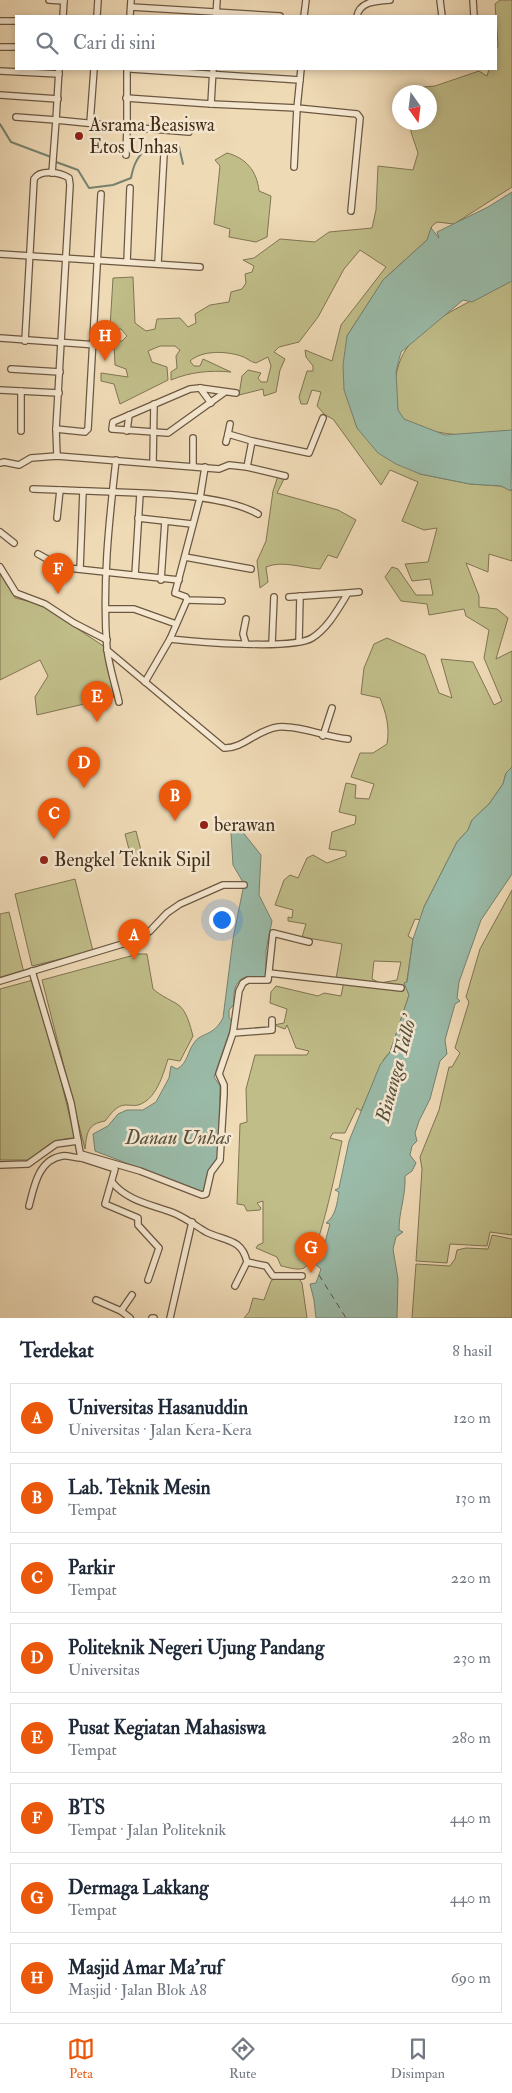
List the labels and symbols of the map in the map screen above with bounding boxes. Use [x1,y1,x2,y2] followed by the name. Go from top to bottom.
[392,85,437,130] north arrow
[88,113,215,159] place label: Asrama Beasiswa Etos Unhas
[73,130,85,142] marker: Asrama Beasiswa Etos Unhas
[89,320,121,361] pin: H
[42,553,74,594] pin: F
[81,681,113,722] pin: E
[68,747,100,788] pin: D
[159,780,191,821] pin: B
[38,798,70,839] pin: C
[214,813,275,837] place label: berawan
[198,819,210,831] marker: berawan
[54,848,211,873] place label: Bengkel Teknik Sipil
[38,854,50,866] marker: Bengkel Teknik Sipil
[209,907,235,933] your location
[118,919,150,960] pin: A
[370,1011,423,1126] water label: Binanga Tallo'
[124,1125,231,1150] water label: Danau Unhas
[295,1232,327,1273] pin: G

